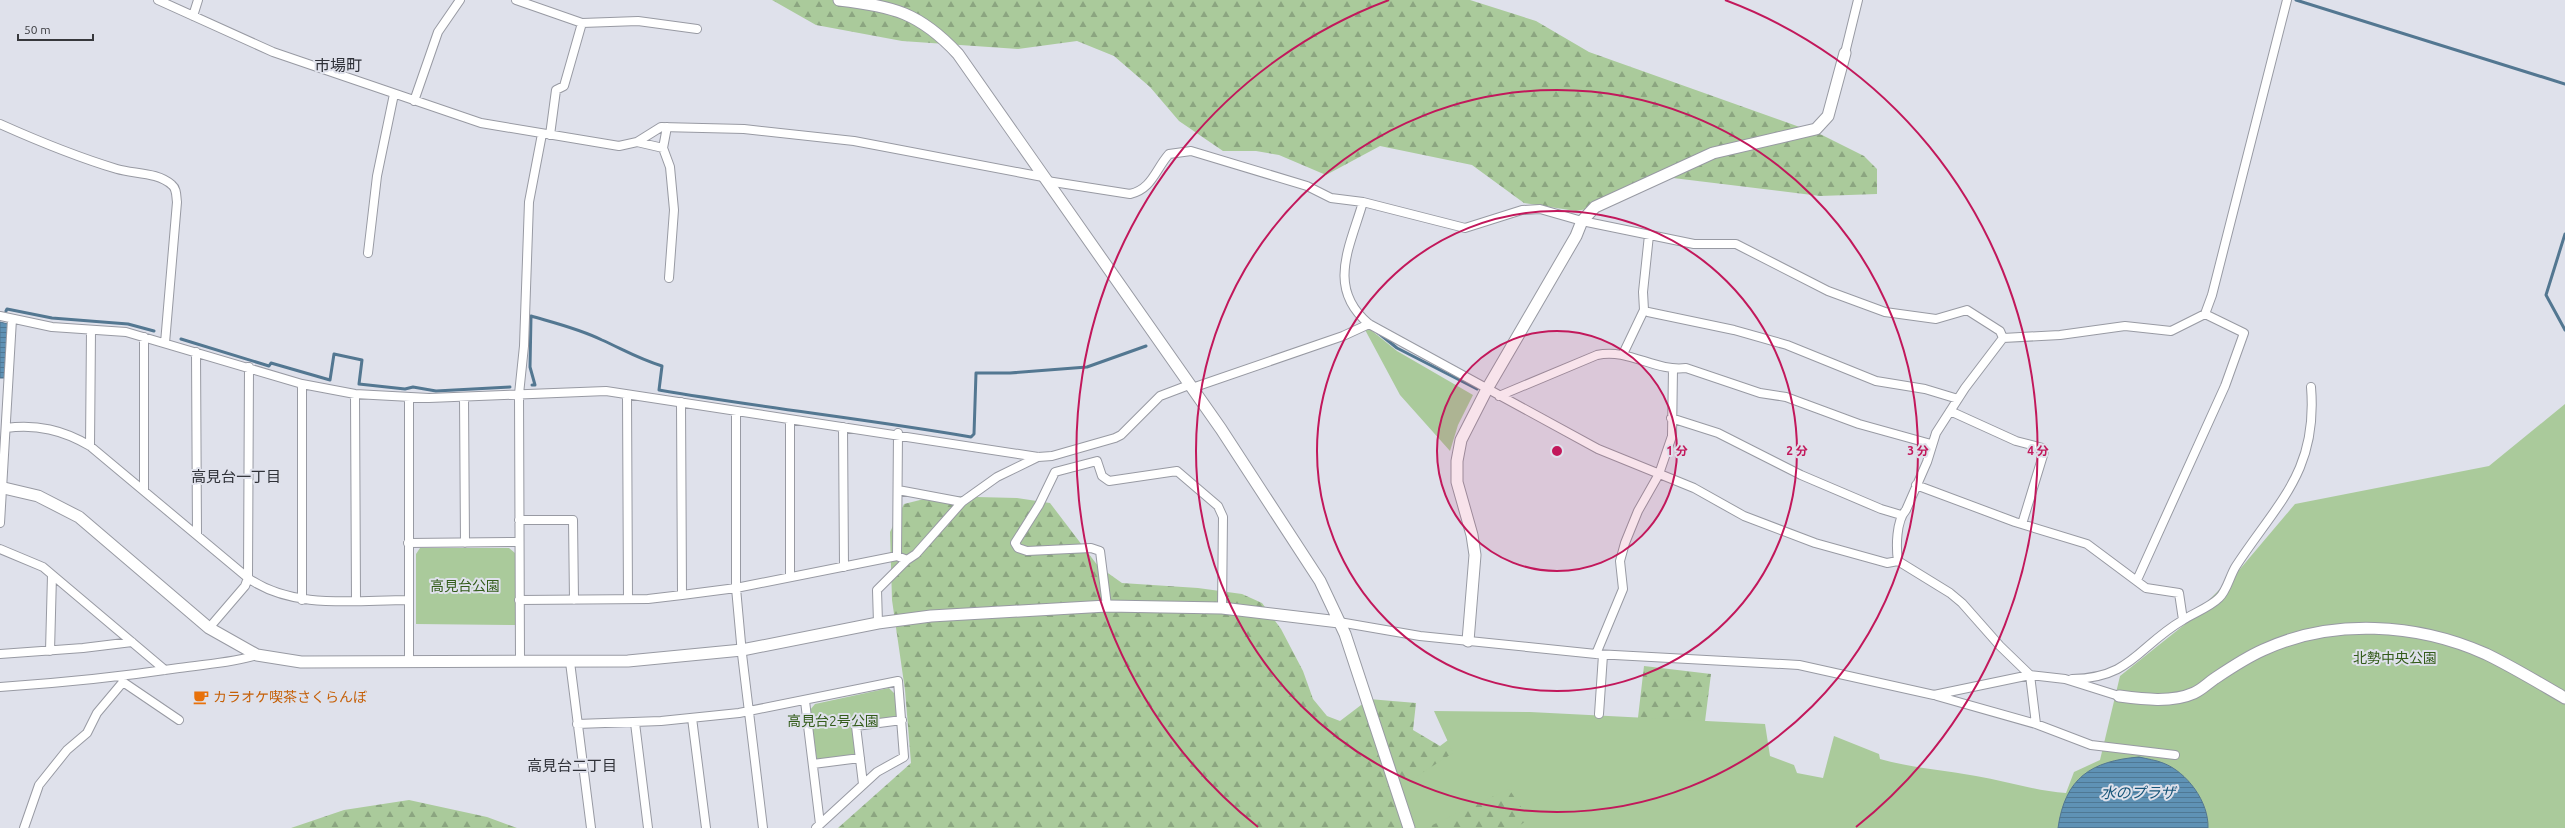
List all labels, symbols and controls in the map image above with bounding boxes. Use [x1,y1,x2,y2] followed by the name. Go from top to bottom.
[18,16,93,42] scale bar
[24,23,51,36] text: 50 m
[314,56,362,74] district label: 市場町
[1550,444,1564,458] centre of rings
[1666,444,1688,457] text: 1 分
[1786,444,1808,457] text: 2 分
[1907,444,1929,457] text: 3 分
[2027,444,2049,457] text: 4 分
[191,468,281,485] district label: 高見台一丁目
[430,578,500,594] park label: 高見台公園
[2353,650,2437,666] park label: 北勢中央公園
[192,688,210,706] cafe icon: カラオケ喫茶さくらんぼ
[213,689,367,705] place label: カラオケ喫茶さくらんぼ
[787,713,879,729] park label: 高見台2号公園
[527,757,617,774] district label: 高見台二丁目
[2100,784,2177,801] water label: 水のプラザ

